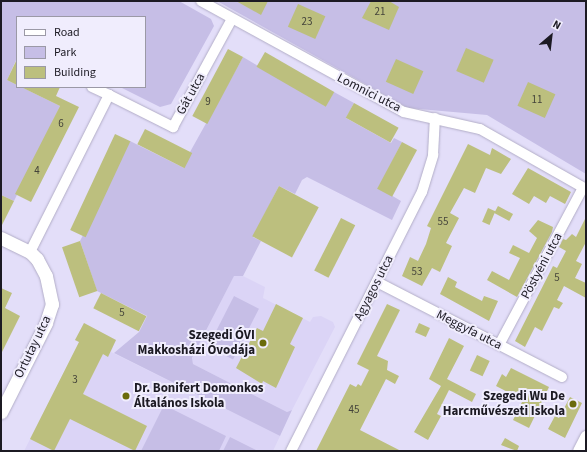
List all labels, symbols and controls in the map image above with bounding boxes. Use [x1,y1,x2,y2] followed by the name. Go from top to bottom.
[375,5,385,19] house number: 21
[302,15,312,29] house number: 23
[16,16,146,88] legend
[531,16,571,56] north arrow
[550,17,564,33] text: N
[54,24,80,41] text: Road
[54,44,76,61] text: Park
[54,64,96,81] text: Building
[334,70,404,116] street label: Lomnici utca
[173,71,209,117] street label: Gát utca
[532,93,542,107] house number: 11
[205,95,211,109] house number: 9
[58,117,64,131] house number: 6
[34,164,40,178] house number: 4
[438,215,448,229] house number: 55
[518,230,566,302] street label: Pöstyéni utca
[351,253,397,323] street label: Agyagos utca
[412,265,422,279] house number: 53
[554,271,560,285] house number: 5
[119,306,125,320] house number: 5
[434,307,504,353] street label: Meggyfa utca
[11,313,55,381] street label: Ortutay utca
[137,328,255,359] place label: Szegedi ÓVI Makkosházi Óvodája
[258,338,268,348] marker: Szegedi ÓVI Makkosházi Óvodája
[72,373,78,387] house number: 3
[134,381,264,412] place label: Dr. Bonifert Domonkos Általános Iskola
[443,389,565,420] place label: Szegedi Wu De Harcművészeti Iskola
[121,391,131,401] marker: Dr. Bonifert Domonkos Általános Iskola
[568,399,578,409] marker: Szegedi Wu De Harcművészeti Iskola
[349,403,359,417] house number: 45

